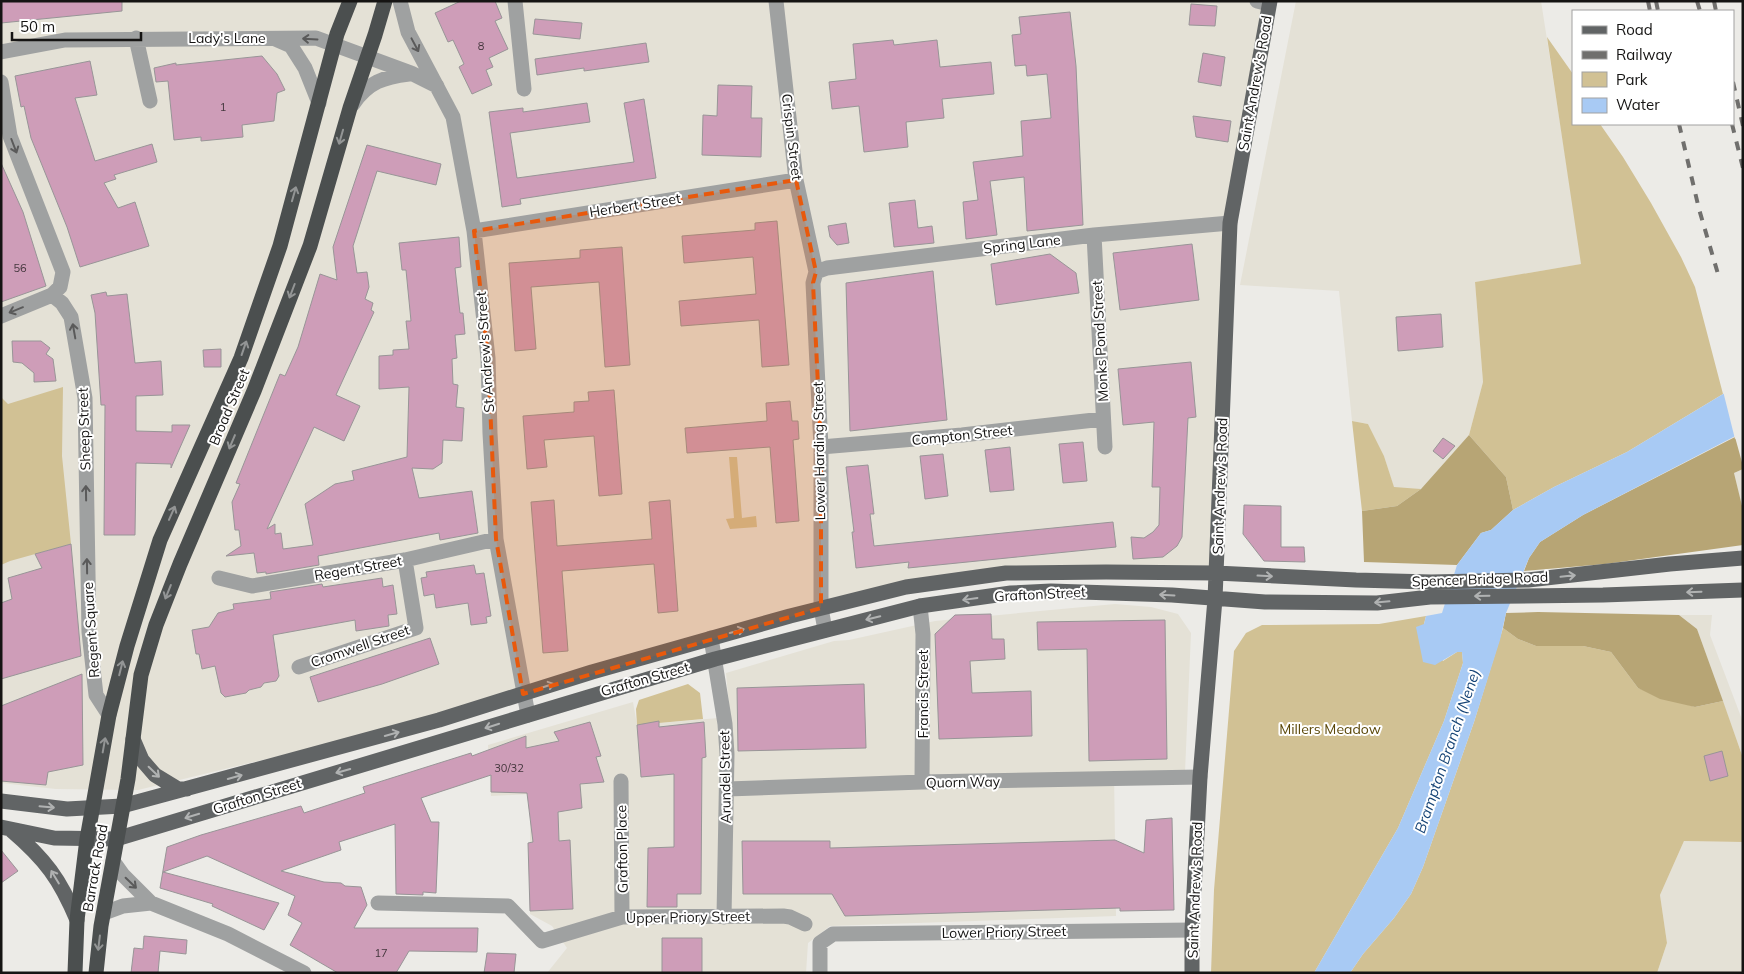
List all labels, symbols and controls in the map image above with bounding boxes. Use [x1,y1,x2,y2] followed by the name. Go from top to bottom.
[12,10,141,42] scale bar
[1572,10,1734,125] legend
[1234,14,1276,152] street label: Saint Andrew's Road
[20,17,55,36] text: 50 m
[1616,20,1653,39] text: Road
[188,29,266,47] street label: Lady's Lane
[302,34,318,43] one-way arrow
[411,37,420,52] one-way arrow
[478,39,485,53] house number: 8
[1616,45,1672,64] text: Railway
[1616,70,1648,89] text: Park
[778,93,806,181] street label: Crispin Street
[1616,95,1660,114] text: Water
[220,100,226,114] house number: 1
[336,128,346,144] one-way arrow
[10,138,19,154] one-way arrow
[290,187,300,203] one-way arrow
[588,189,682,221] street label: Herbert Street
[982,230,1062,258] street label: Spring Lane
[13,261,27,275] house number: 56
[1088,280,1112,402] street label: Monks Pond Street
[287,283,296,299] one-way arrow
[472,291,498,413] street label: St Andrew's Street
[9,306,24,315] one-way arrow
[68,323,78,339] one-way arrow
[240,341,249,357] one-way arrow
[205,366,253,448] street label: Broad Street
[809,381,829,521] street label: Lower Harding Street
[74,387,94,471] street label: Sheep Street
[1209,417,1231,555] street label: Saint Andrew's Road
[911,421,1013,449] street label: Compton Street
[226,434,236,449] one-way arrow
[81,485,91,501] one-way arrow
[169,506,178,521] one-way arrow
[313,551,403,585] street label: Regent Street
[83,558,92,574] one-way arrow
[1412,568,1548,590] street label: Spencer Bridge Road
[1256,571,1272,580] one-way arrow
[1559,571,1575,581] one-way arrow
[79,581,103,679] street label: Regent Square
[994,583,1086,605] street label: Grafton Street
[163,584,173,599] one-way arrow
[1686,587,1702,597] one-way arrow
[1159,590,1175,599] one-way arrow
[1474,591,1490,601] one-way arrow
[962,594,978,604] one-way arrow
[1374,597,1390,607] one-way arrow
[865,614,881,623] one-way arrow
[308,621,412,671] street label: Cromwell Street
[728,625,744,635] one-way arrow
[914,649,932,738] street label: Francis Street
[599,658,692,700] street label: Grafton Street
[117,660,126,676] one-way arrow
[1410,666,1484,836] water label: Brampton Branch (Nene)
[539,681,555,691] one-way arrow
[1279,720,1381,738] park label: Millers Meadow
[484,722,500,732] one-way arrow
[383,728,399,738] one-way arrow
[715,730,735,824] street label: Arundel Street
[100,737,110,753] one-way arrow
[494,761,524,775] house number: 30/32
[147,766,160,778] one-way arrow
[336,766,352,776] one-way arrow
[227,771,243,781] one-way arrow
[926,772,1001,792] street label: Quorn Way
[211,774,303,818] street label: Grafton Street
[39,802,55,812] one-way arrow
[612,805,632,893] street label: Grafton Place
[184,811,200,821] one-way arrow
[1184,821,1206,959] street label: Saint Andrew's Road
[78,823,112,913] street label: Barrack Road
[50,870,60,884] one-way arrow
[125,877,138,889] one-way arrow
[626,907,750,927] street label: Upper Priory Street
[942,922,1067,942] street label: Lower Priory Street
[94,935,104,951] one-way arrow
[374,946,388,960] house number: 17

